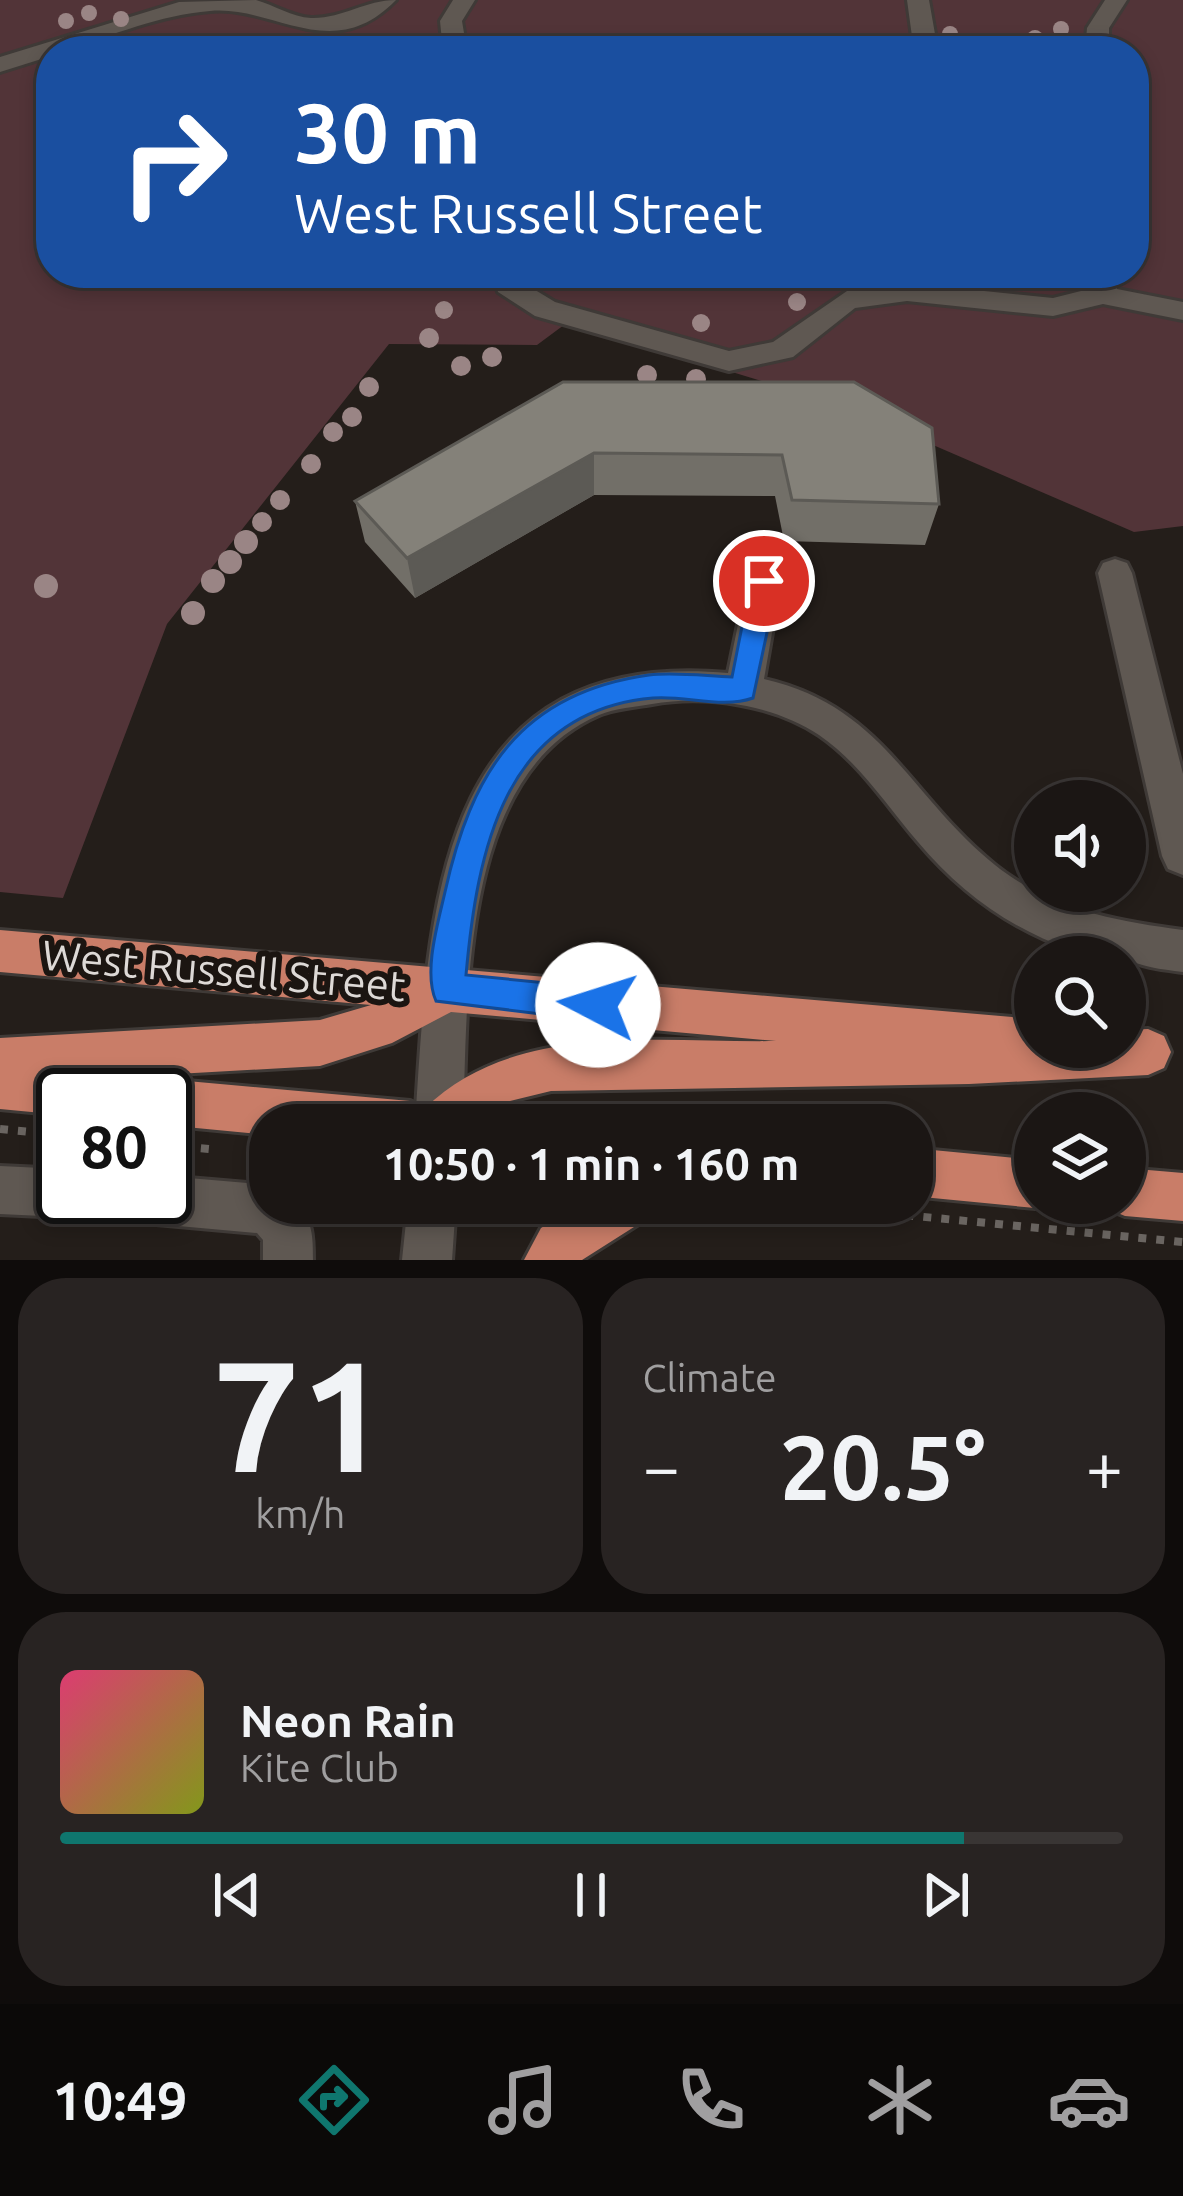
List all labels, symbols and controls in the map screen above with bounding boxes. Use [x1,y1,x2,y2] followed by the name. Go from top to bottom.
[96,84,252,240] icon: right
[294,85,481,179] text: 30 m
[294,183,763,243] text: West Russell Street
[713,530,815,632] pin
[731,548,797,614] icon: arrive
[1014,780,1146,1224] map controls
[1014,780,1146,912] button: sound
[40,931,408,1009] street label: West Russell Street
[1014,936,1146,1068] button: search
[535,942,661,1068] position arrow
[36,1068,192,1224] speed limit sign: 80
[1014,1092,1146,1224] button: layers
[383,1138,799,1189] text: 10:50 · 1 min · 160 m
[212,1327,388,1501] text: 71
[643,1356,777,1399] text: Climate
[780,1416,986,1517] text: 20.5°
[643,1429,680,1503] text: −
[1086,1429,1123,1503] text: +
[255,1492,345,1535] text: km/h
[240,1695,455,1746] text: Neon Rain
[240,1746,399,1789] text: Kite Club
[204,1862,270,1928] icon: previous
[558,1862,624,1928] icon: pause
[913,1862,979,1928] icon: next
[292,2058,376,2142] icon: directions
[481,2058,565,2142] icon: music
[669,2058,753,2142] icon: phone
[858,2058,942,2142] icon: climate
[1047,2058,1131,2142] icon: car
[52,2070,187,2130] text: 10:49

